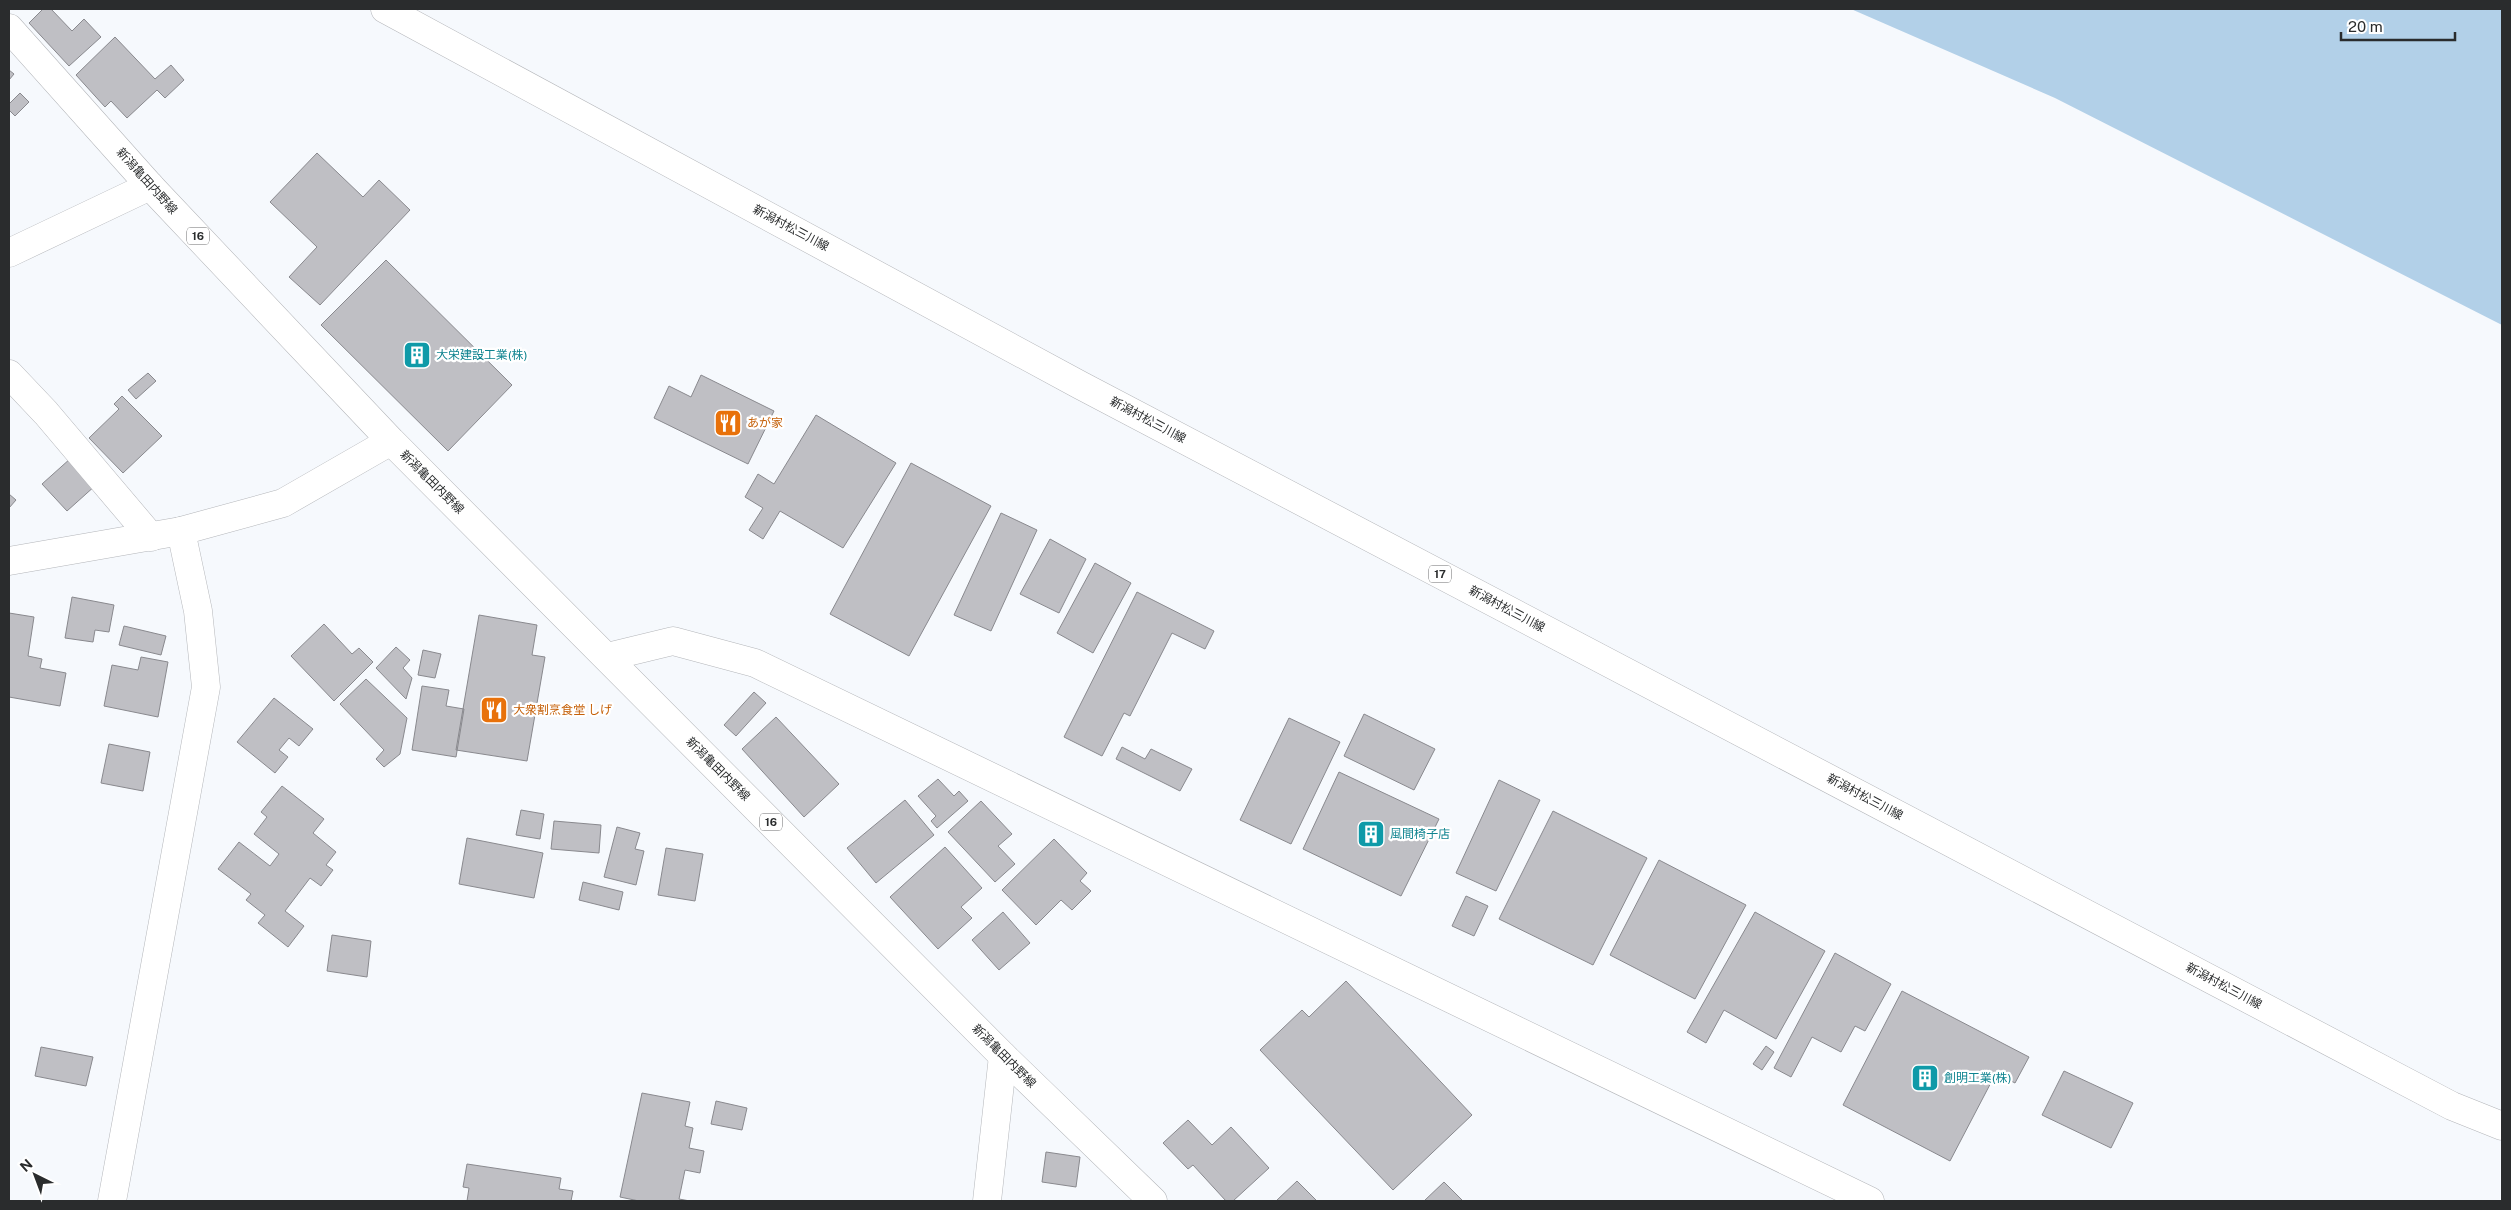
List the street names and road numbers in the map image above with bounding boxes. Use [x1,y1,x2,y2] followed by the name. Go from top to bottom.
[114,145,180,217] street label: 新潟亀田内野線
[751,202,831,254] street label: 新潟村松三川線
[187,228,209,245] road number: 16
[1108,394,1188,446] street label: 新潟村松三川線
[397,447,467,517] street label: 新潟亀田内野線
[1429,566,1451,582] road number: 17
[1467,583,1547,635] street label: 新潟村松三川線
[683,734,753,804] street label: 新潟亀田内野線
[1825,771,1905,823] street label: 新潟村松三川線
[760,814,782,830] road number: 16
[2184,960,2264,1012] street label: 新潟村松三川線
[969,1021,1039,1091] street label: 新潟亀田内野線

